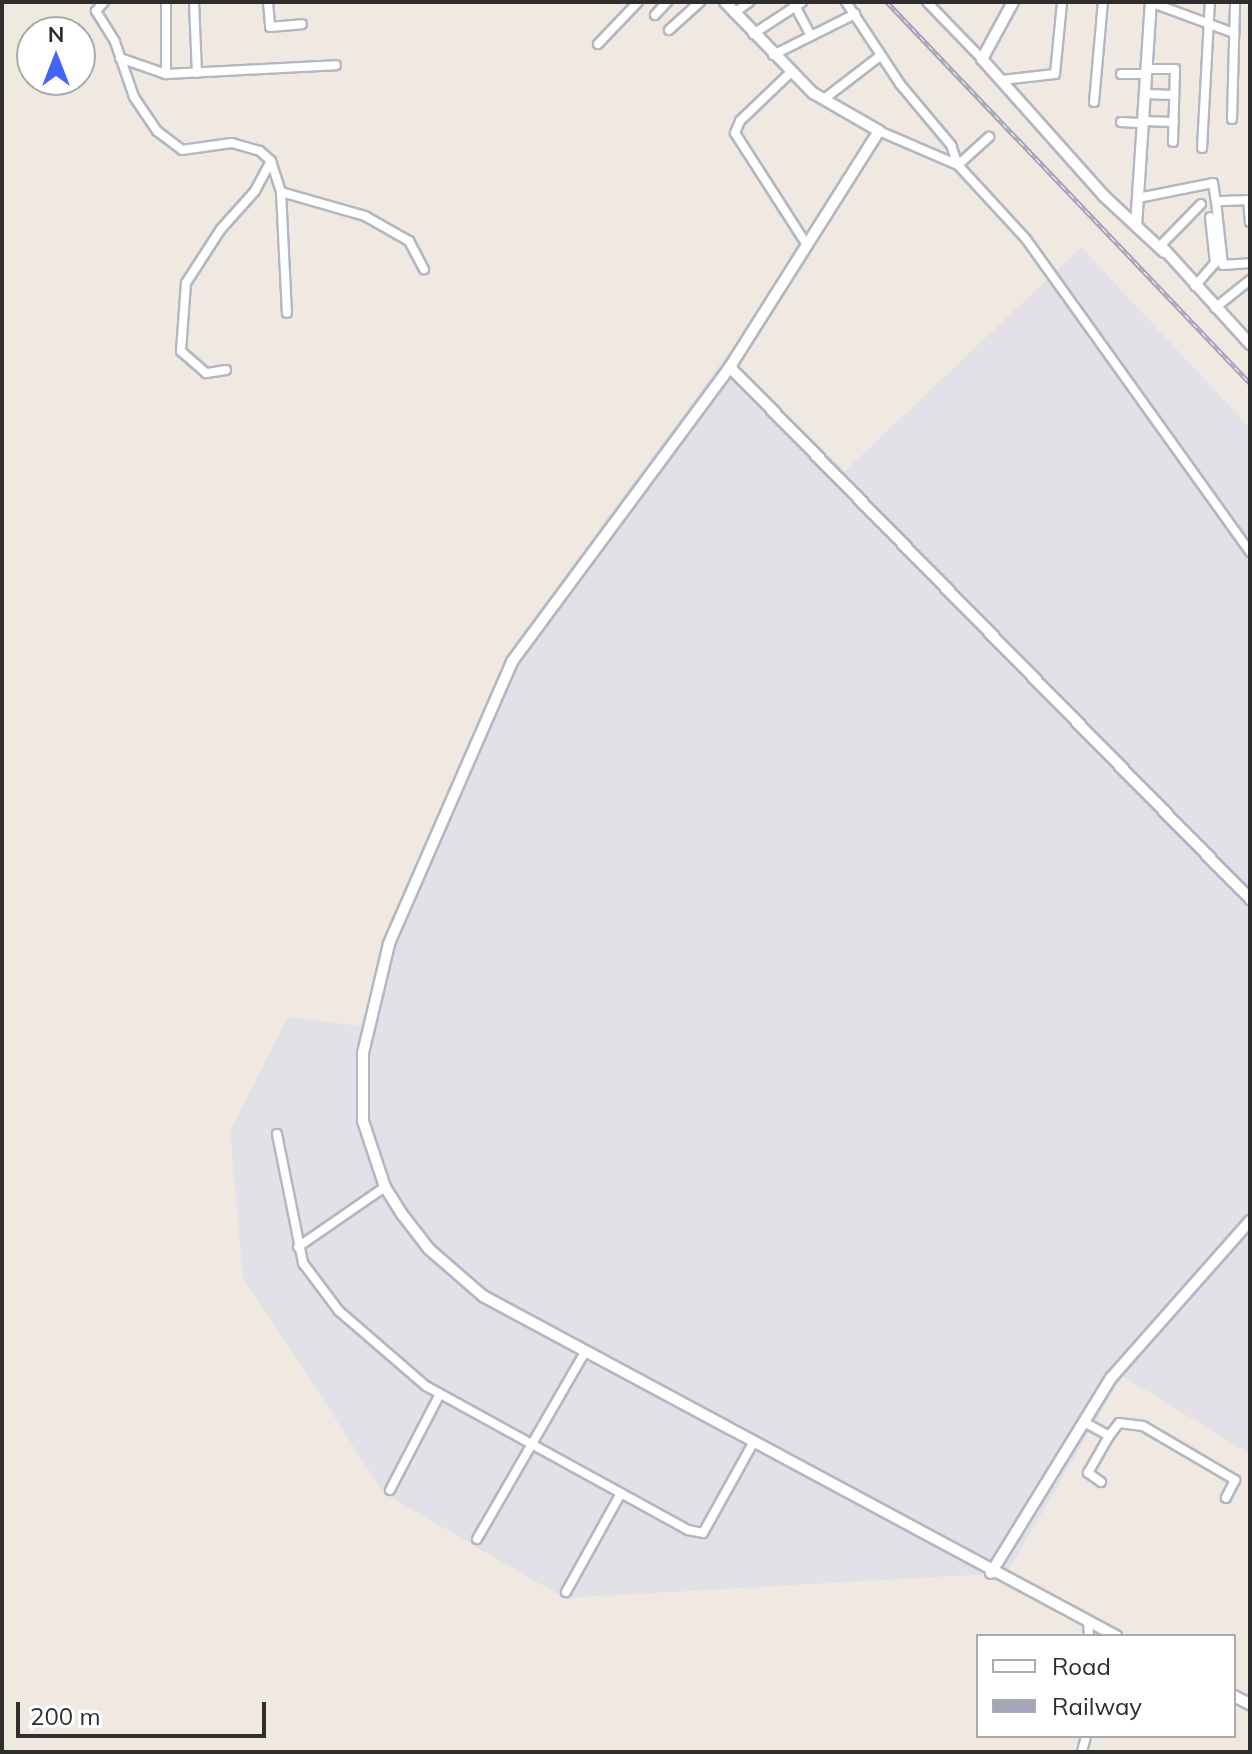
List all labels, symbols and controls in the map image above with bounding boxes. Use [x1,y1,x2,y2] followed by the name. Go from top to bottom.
[16,16,96,96] north arrow
[48,20,64,48] text: N
[976,1634,1236,1738] legend
[1052,1651,1111,1681] text: Road
[20,1686,270,1736] scale bar
[1052,1691,1142,1721] text: Railway
[30,1701,101,1731] text: 200 m

